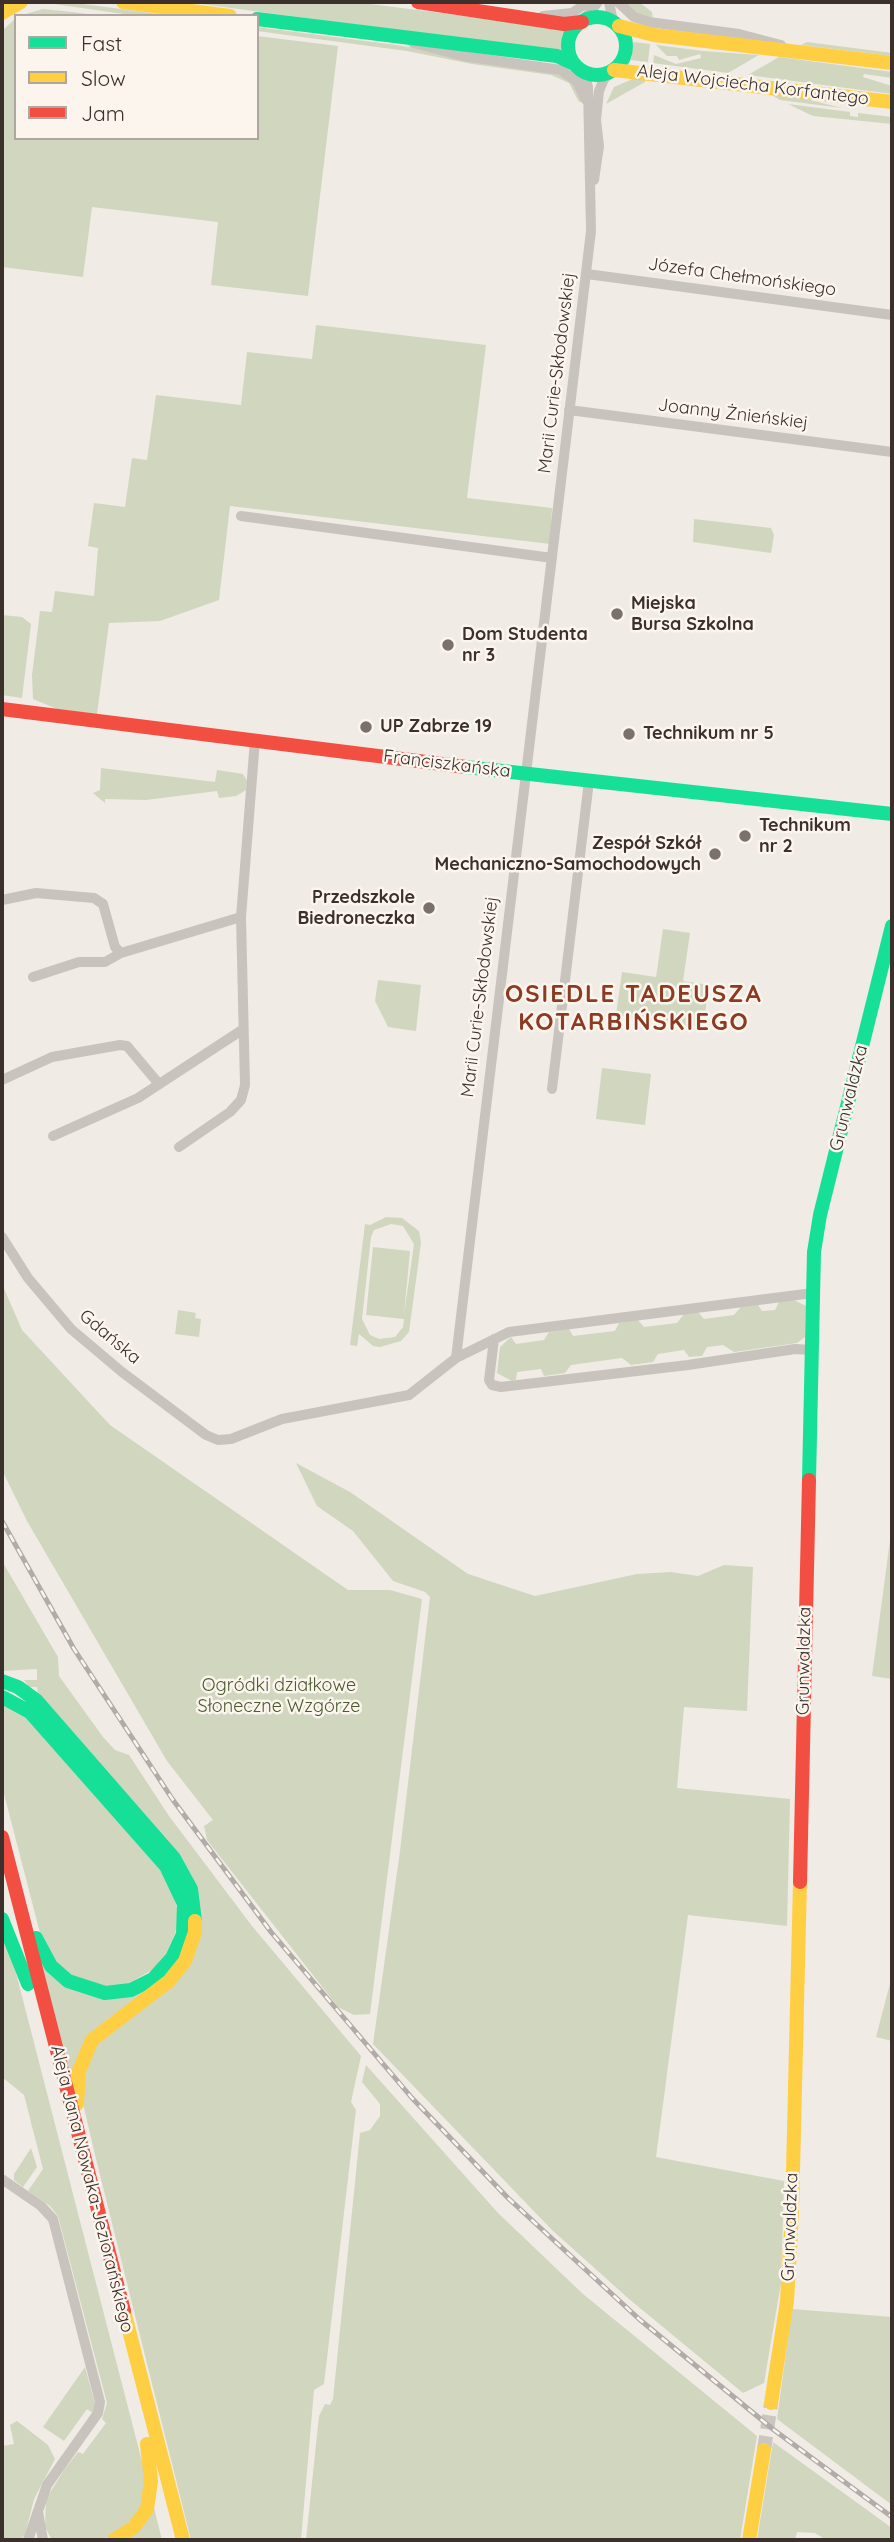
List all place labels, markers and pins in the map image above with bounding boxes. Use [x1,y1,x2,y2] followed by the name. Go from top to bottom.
[631,593,754,636] place label: Miejska Bursa Szkolna
[609,606,625,622] marker: Miejska Bursa Szkolna
[462,624,588,666] place label: Dom Studenta nr 3
[440,637,456,653] marker: Dom Studenta nr 3
[380,716,492,738] place label: UP Zabrze 19
[358,719,374,735] marker: UP Zabrze 19
[643,723,774,745] place label: Technikum nr 5
[621,726,637,742] marker: Technikum nr 5
[759,815,851,858] place label: Technikum nr 2
[737,828,753,844] marker: Technikum nr 2
[435,833,701,876] place label: Zespół Szkół Mechaniczno-Samochodowych
[707,846,723,862] marker: Zespół Szkół Mechaniczno-Samochodowych
[297,887,415,930] place label: Przedszkole Biedroneczka
[421,900,437,916] marker: Przedszkole Biedroneczka

